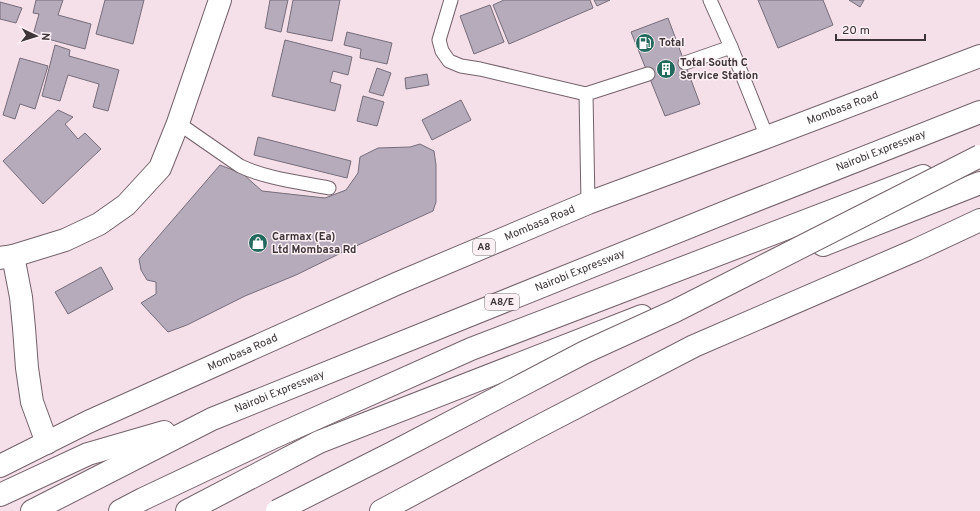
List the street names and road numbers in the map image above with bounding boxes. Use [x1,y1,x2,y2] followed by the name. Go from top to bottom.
[805,88,880,128] street label: Mombasa Road
[834,127,928,175] street label: Nairobi Expressway
[502,202,577,244] street label: Mombasa Road
[473,239,495,255] road number: A8
[533,246,627,295] street label: Nairobi Expressway
[485,294,519,310] road number: A8/E
[206,331,280,374] street label: Mombasa Road
[233,367,327,416] street label: Nairobi Expressway

